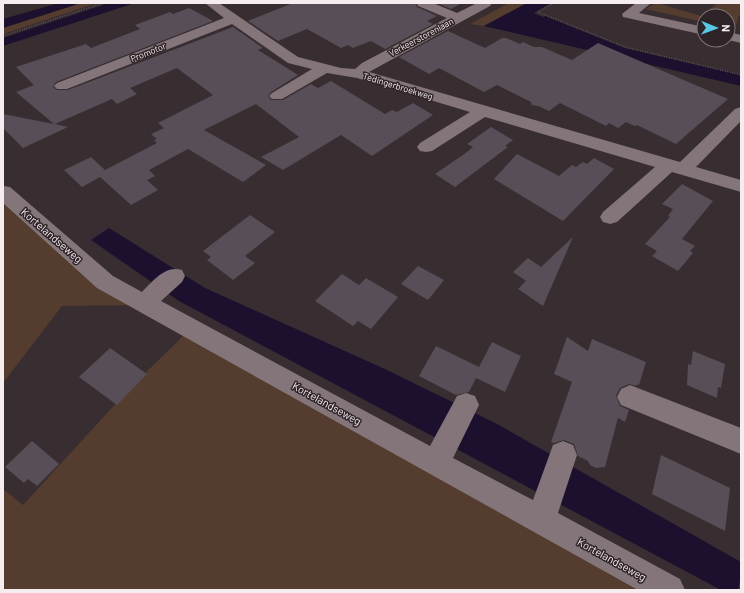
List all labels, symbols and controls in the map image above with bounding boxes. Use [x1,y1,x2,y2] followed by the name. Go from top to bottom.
[696,8,736,48] north arrow
[387,15,455,59] street label: Verkeerstorenlaan
[720,24,733,32] text: N
[129,40,168,64] street label: Promotor
[362,70,434,102] street label: Tedingerbroekweg
[19,205,85,265] street label: Kortelandseweg
[290,379,364,427] street label: Kortelandseweg
[575,535,649,583] street label: Kortelandseweg

